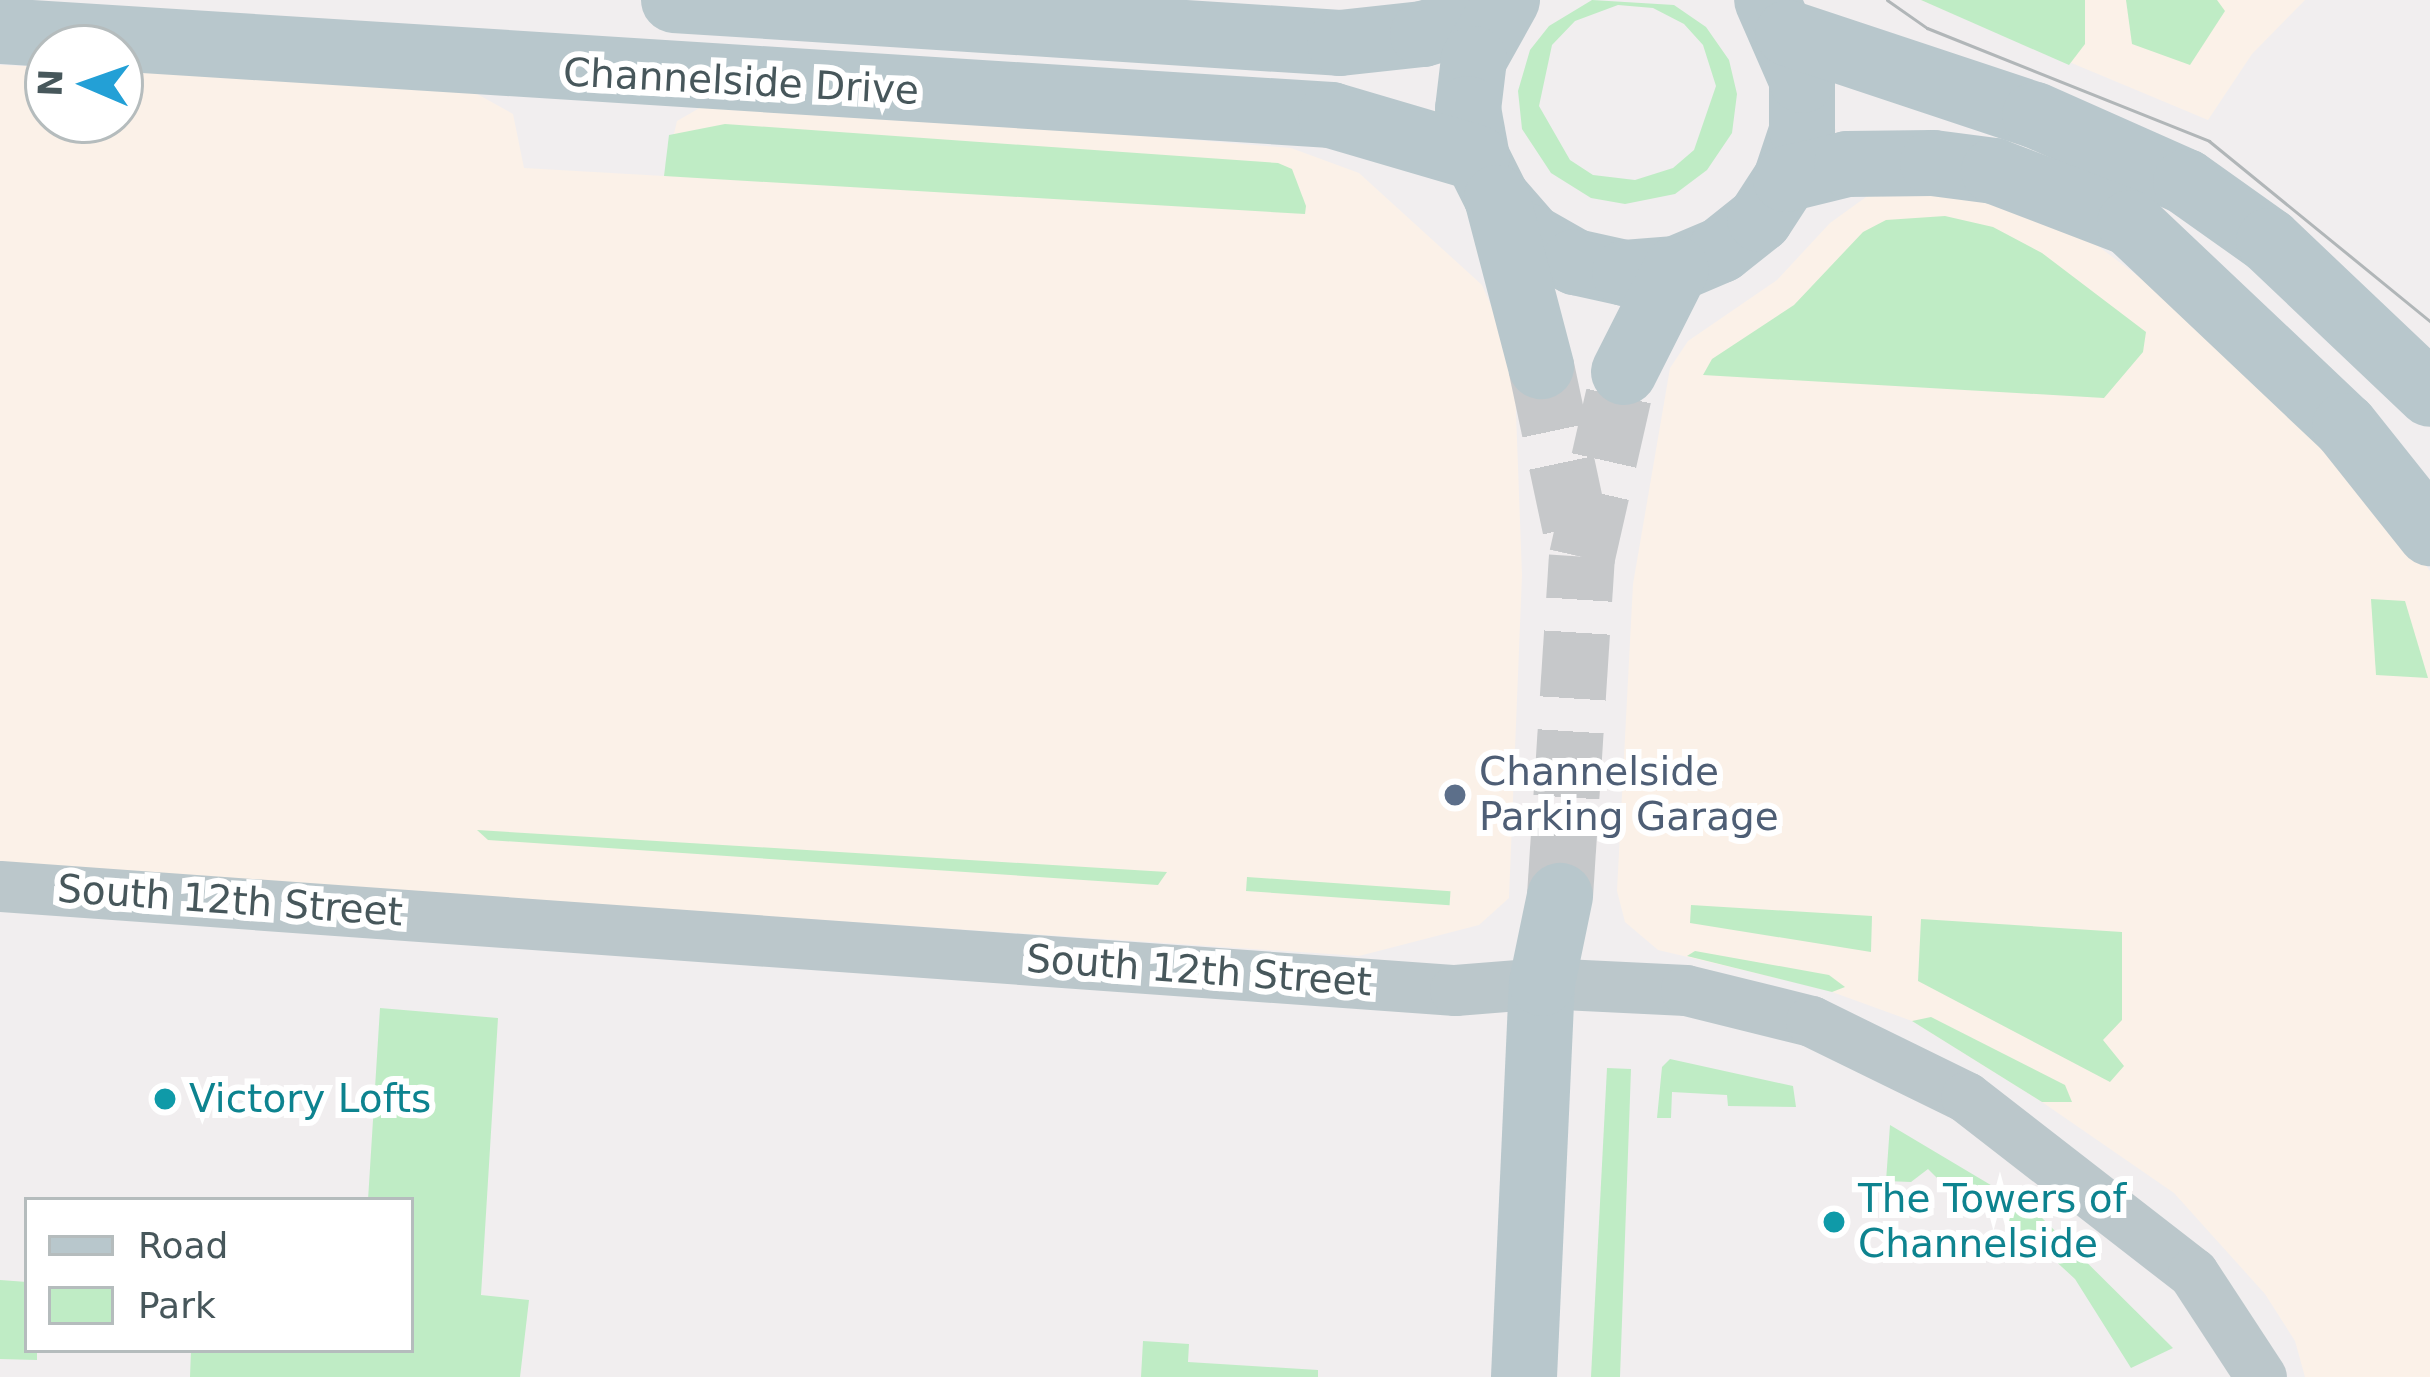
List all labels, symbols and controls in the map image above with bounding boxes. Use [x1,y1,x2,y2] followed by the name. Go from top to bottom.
[24,24,144,144] north arrow
[562,49,920,115] street label: Channelside Drive
[31,68,70,97] text: N
[1479,750,1779,841] place label: Channelside Parking Garage
[1442,782,1468,808] marker: Channelside Parking Garage
[56,866,404,936] street label: South 12th Street
[1025,936,1373,1006] street label: South 12th Street
[189,1076,431,1122] place label: Victory Lofts
[152,1086,178,1112] marker: Victory Lofts
[1858,1177,2126,1268] place label: The Towers of Channelside
[24,1197,414,1353] legend
[1821,1209,1847,1235] marker: The Towers of Channelside
[138,1225,228,1266] text: Road
[138,1285,216,1326] text: Park

